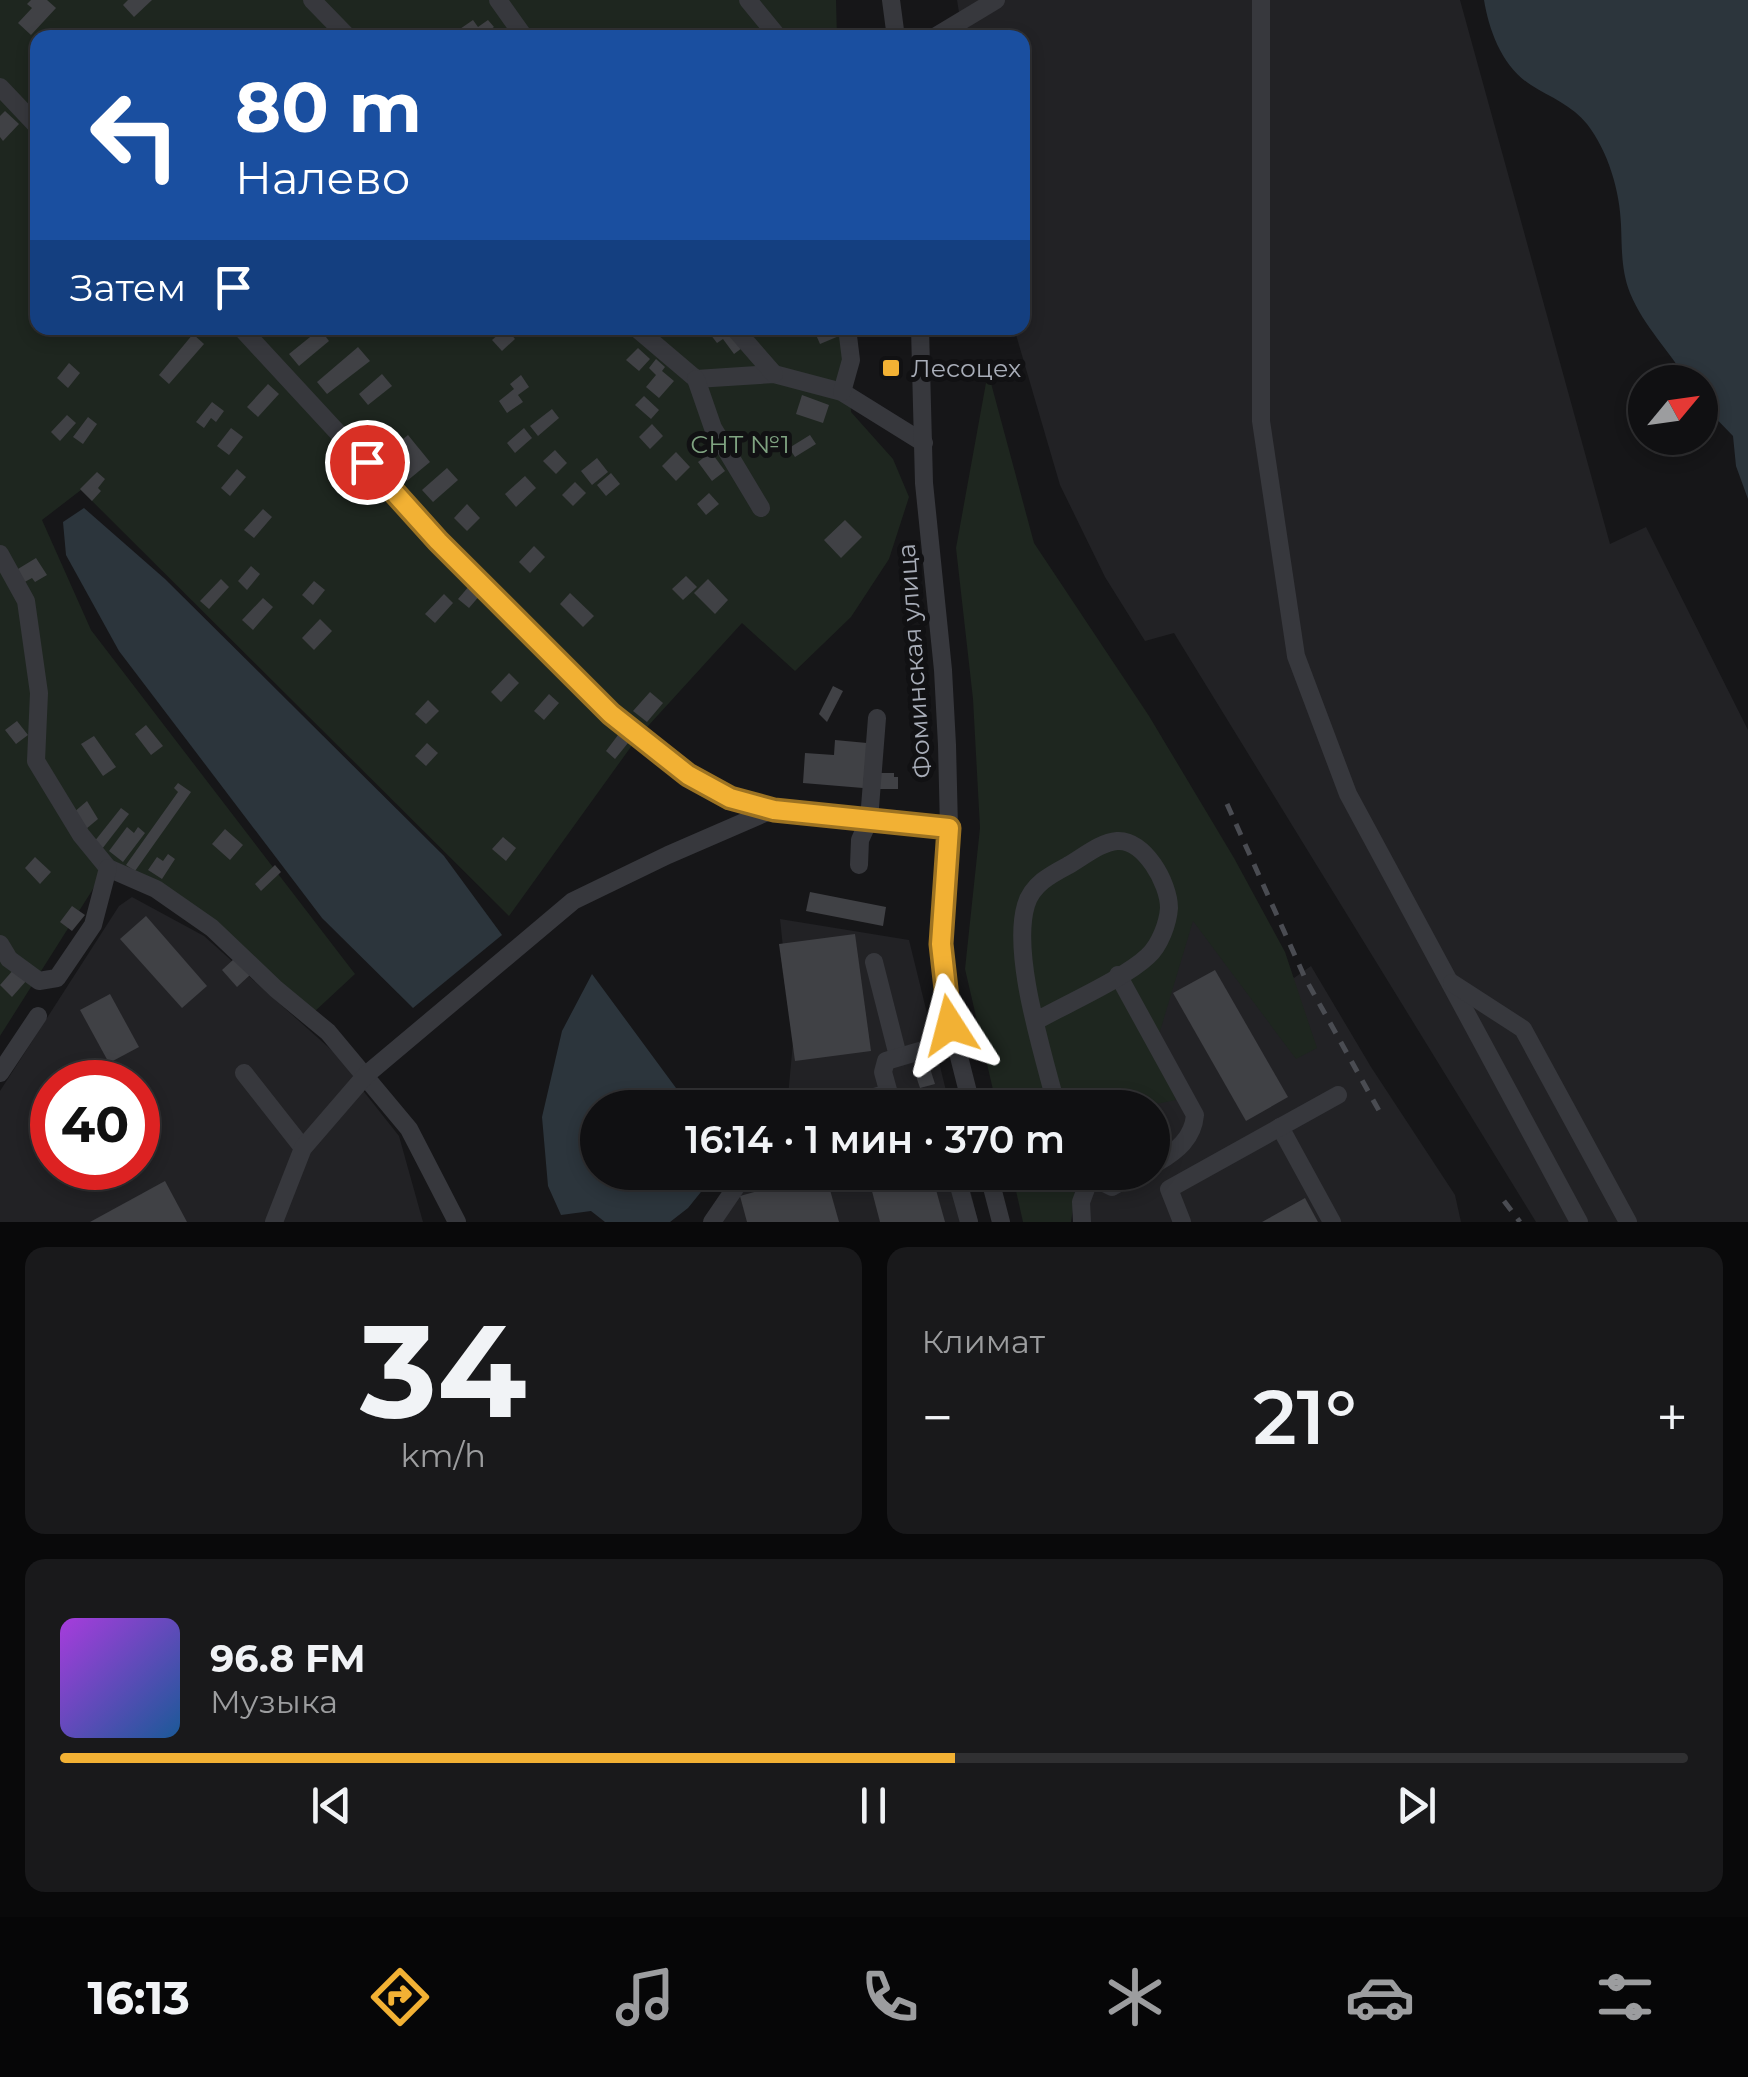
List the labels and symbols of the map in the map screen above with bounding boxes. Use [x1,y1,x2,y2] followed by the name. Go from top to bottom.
[911,353,1021,383] place label: Лесоцех
[880,357,902,379] marker: Лесоцех
[1628,365,1718,455] north arrow
[325,420,410,505] pin
[690,429,790,459] park label: СНТ №1
[891,543,937,779] street label: Фоминская улица
[898,973,1002,1077] position arrow
[30,1060,160,1190] speed limit sign: 40

